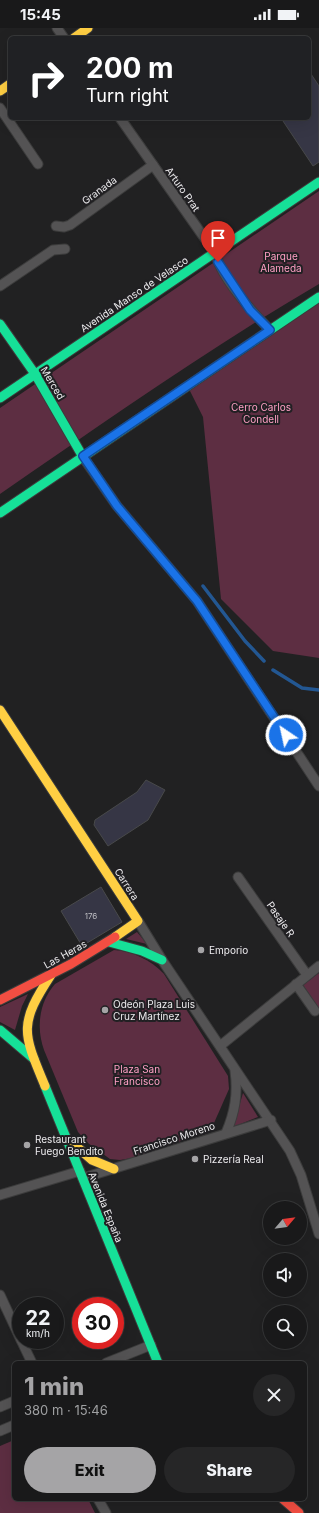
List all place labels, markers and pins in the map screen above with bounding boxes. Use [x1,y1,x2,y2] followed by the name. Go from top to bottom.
[201,221,235,262] pin
[209,944,248,956] place label: Emporio
[196,945,206,955] marker: Emporio
[113,998,195,1022] place label: Odeón Plaza Luis Cruz Martínez
[100,1005,110,1015] marker: Odeón Plaza Luis Cruz Martínez
[35,1133,103,1157] place label: Restaurant Fuego Bendito
[22,1140,32,1150] marker: Restaurant Fuego Bendito
[203,1153,264,1165] place label: Pizzería Real
[190,1154,200,1164] marker: Pizzería Real

